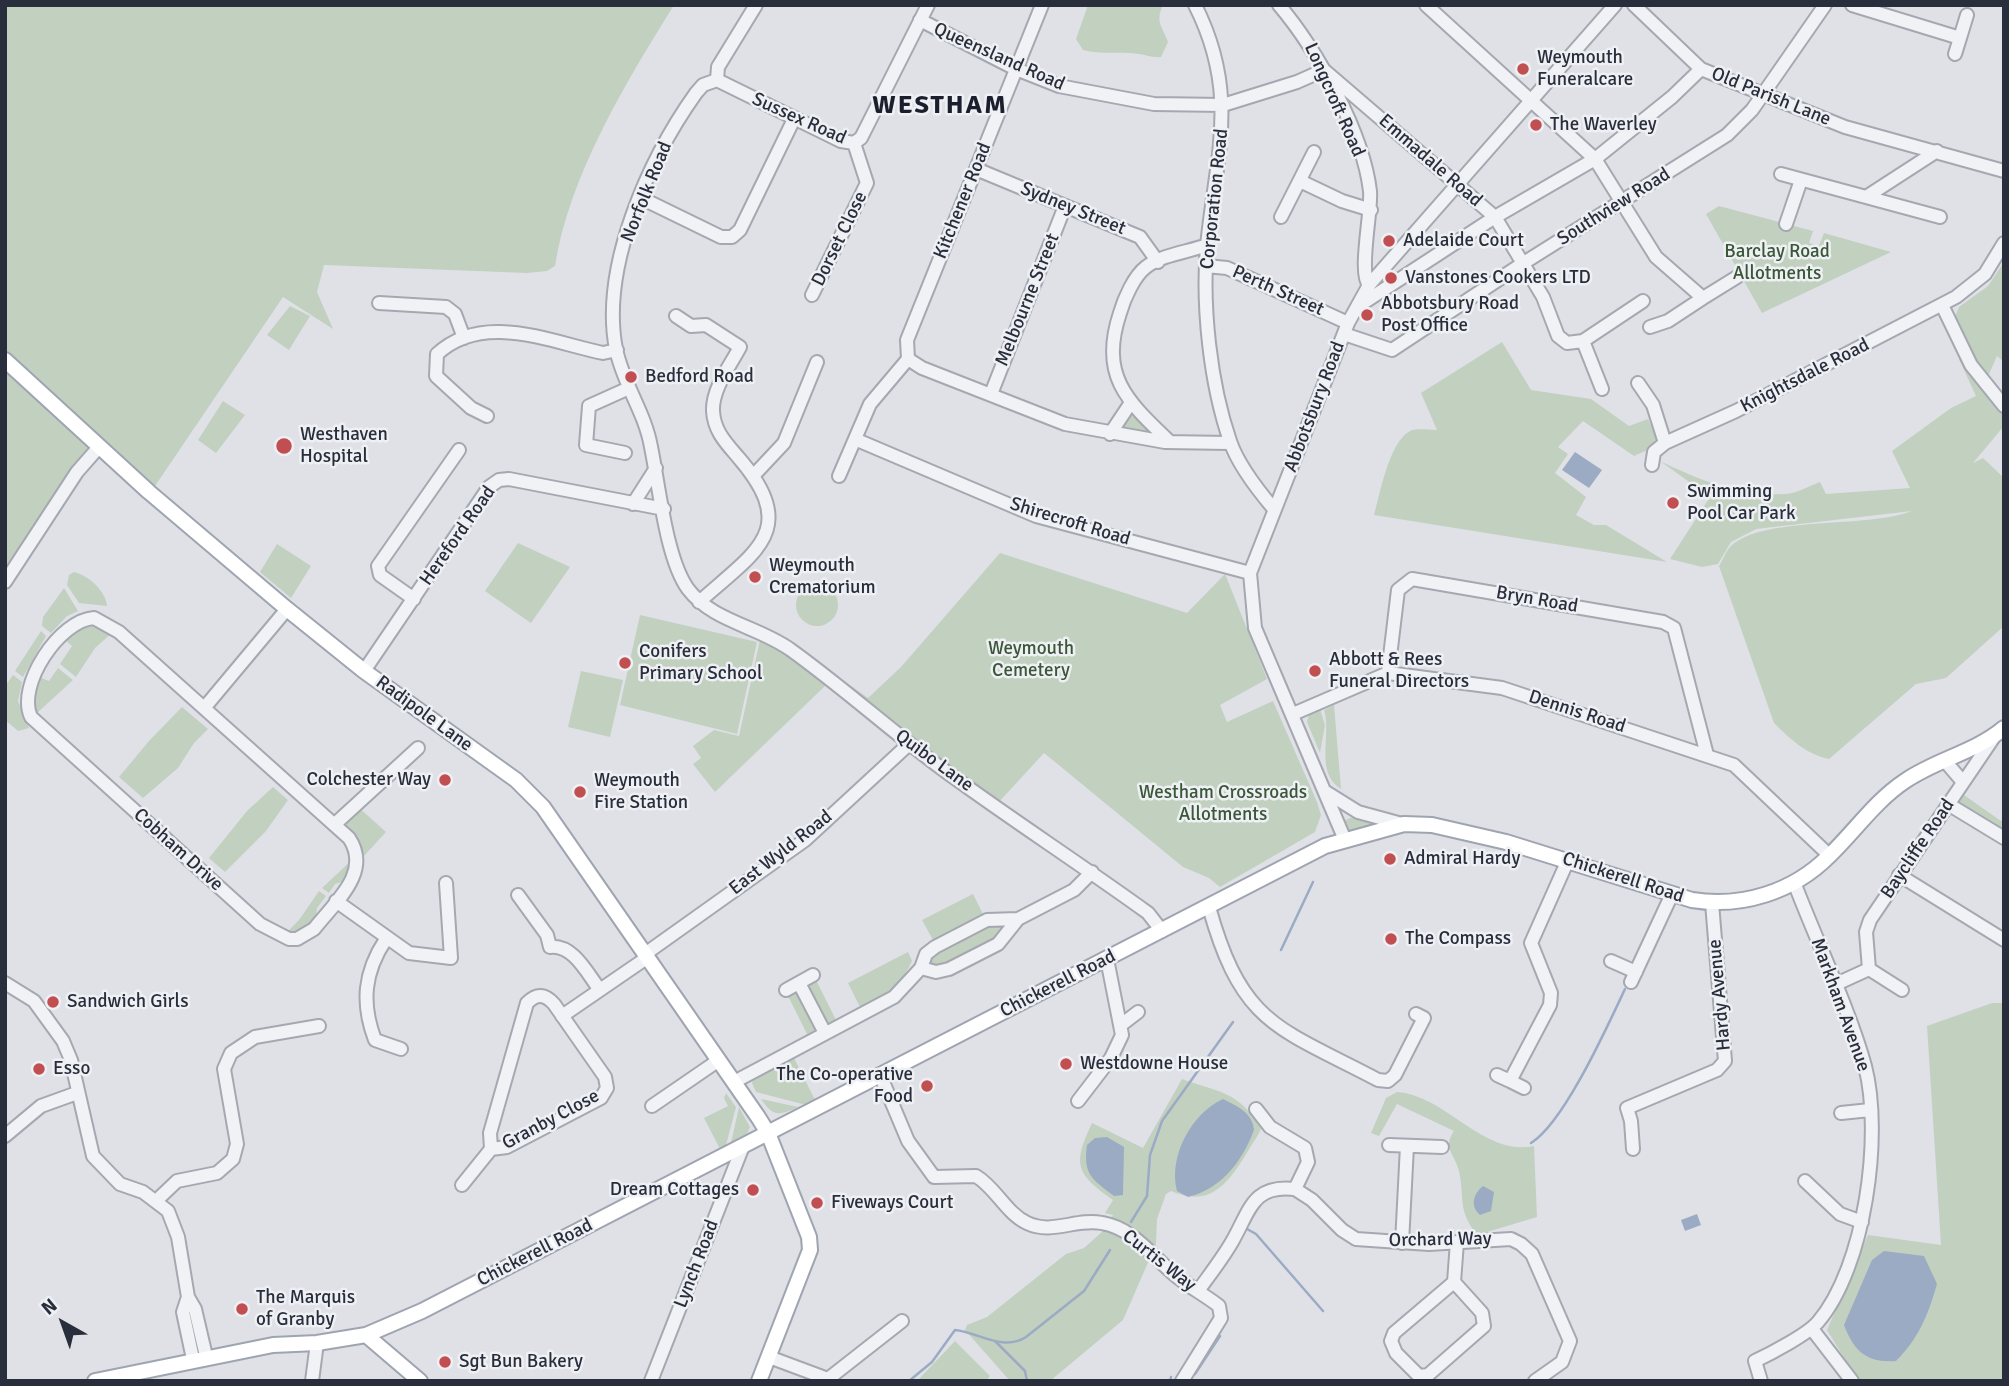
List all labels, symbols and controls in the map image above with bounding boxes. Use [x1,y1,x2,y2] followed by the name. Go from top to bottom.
[930,18,1068,96] street label: Queensland Road
[1299,40,1369,160] street label: Longcroft Road
[1537,47,1633,91] place label: Weymouth Funeralcare
[1515,61,1531,77] marker: Weymouth Funeralcare
[1708,63,1834,131] street label: Old Parish Lane
[748,88,850,150] street label: Sussex Road
[873,90,1007,122] district label: WESTHAM
[1373,110,1487,212] street label: Emmadale Road
[1550,114,1657,136] place label: The Waverley
[1528,117,1544,133] marker: The Waverley
[1196,127,1234,271] street label: Corporation Road
[617,138,677,246] street label: Norfolk Road
[929,140,997,262] street label: Kitchener Road
[1553,163,1675,251] street label: Southview Road
[1017,178,1129,240] street label: Sydney Street
[807,188,873,290] street label: Dorset Close
[991,230,1065,370] street label: Melbourne Street
[1403,230,1524,252] place label: Adelaide Court
[1381,233,1397,249] marker: Adelaide Court
[1724,241,1830,285] park label: Barclay Road Allotments
[1229,261,1327,321] street label: Perth Street
[1405,267,1591,289] place label: Vanstones Cookers LTD
[1383,270,1399,286] marker: Vanstones Cookers LTD
[1381,293,1519,337] place label: Abbotsbury Road Post Office
[1359,307,1375,323] marker: Abbotsbury Road Post Office
[1737,334,1873,418] street label: Knightsdale Road
[1280,339,1350,475] street label: Abbotsbury Road
[645,366,754,388] place label: Bedford Road
[623,369,639,385] marker: Bedford Road
[300,424,388,468] place label: Westhaven Hospital
[274,436,294,456] marker: Westhaven Hospital
[1687,481,1795,525] place label: Swimming Pool Car Park
[415,482,501,590] street label: Hereford Road
[1007,493,1133,551] street label: Shirecroft Road
[1665,495,1681,511] marker: Swimming Pool Car Park
[769,555,876,599] place label: Weymouth Crematorium
[747,569,763,585] marker: Weymouth Crematorium
[1494,582,1580,618] street label: Bryn Road
[988,638,1074,682] park label: Weymouth Cemetery
[639,641,762,685] place label: Conifers Primary School
[1329,649,1469,693] place label: Abbott & Rees Funeral Directors
[617,655,633,671] marker: Conifers Primary School
[1307,663,1323,679] marker: Abbott & Rees Funeral Directors
[371,671,477,757] street label: Radipole Lane
[1526,686,1628,738] street label: Dennis Road
[890,725,978,797] street label: Quibo Lane
[306,769,431,791] place label: Colchester Way
[594,770,688,814] place label: Weymouth Fire Station
[437,772,453,788] marker: Colchester Way
[1139,782,1307,826] park label: Westham Crossroads Allotments
[572,784,588,800] marker: Weymouth Fire Station
[1876,795,1960,903] street label: Baycliffe Road
[128,804,228,896] street label: Cobham Drive
[725,806,837,900] street label: East Wyld Road
[1404,848,1520,870] place label: Admiral Hardy
[1559,848,1687,908] street label: Chickerell Road
[1382,851,1398,867] marker: Admiral Hardy
[1405,928,1511,950] place label: The Compass
[1383,931,1399,947] marker: The Compass
[1805,935,1875,1075] street label: Markham Avenue
[1704,938,1736,1052] street label: Hardy Avenue
[996,945,1120,1023] street label: Chickerell Road
[67,991,188,1013] place label: Sandwich Girls
[45,994,61,1010] marker: Sandwich Girls
[1080,1053,1228,1075] place label: Westdowne House
[1058,1056,1074,1072] marker: Westdowne House
[53,1058,90,1080] place label: Esso
[31,1061,47,1077] marker: Esso
[776,1064,913,1108] place label: The Co-operative Food
[919,1078,935,1094] marker: The Co-operative Food
[499,1085,603,1155] street label: Granby Close
[610,1179,739,1201] place label: Dream Cottages
[745,1182,761,1198] marker: Dream Cottages
[831,1192,953,1214] place label: Fiveways Court
[809,1195,825,1211] marker: Fiveways Court
[473,1214,597,1292] street label: Chickerell Road
[670,1217,724,1311] street label: Lynch Road
[1118,1225,1200,1297] street label: Curtis Way
[1388,1228,1492,1252] street label: Orchard Way
[256,1287,355,1331] place label: The Marquis of Granby
[28,1288,98,1358] north arrow
[37,1293,62,1320] text: N
[234,1301,250,1317] marker: The Marquis of Granby
[459,1351,583,1373] place label: Sgt Bun Bakery
[437,1354,453,1370] marker: Sgt Bun Bakery

